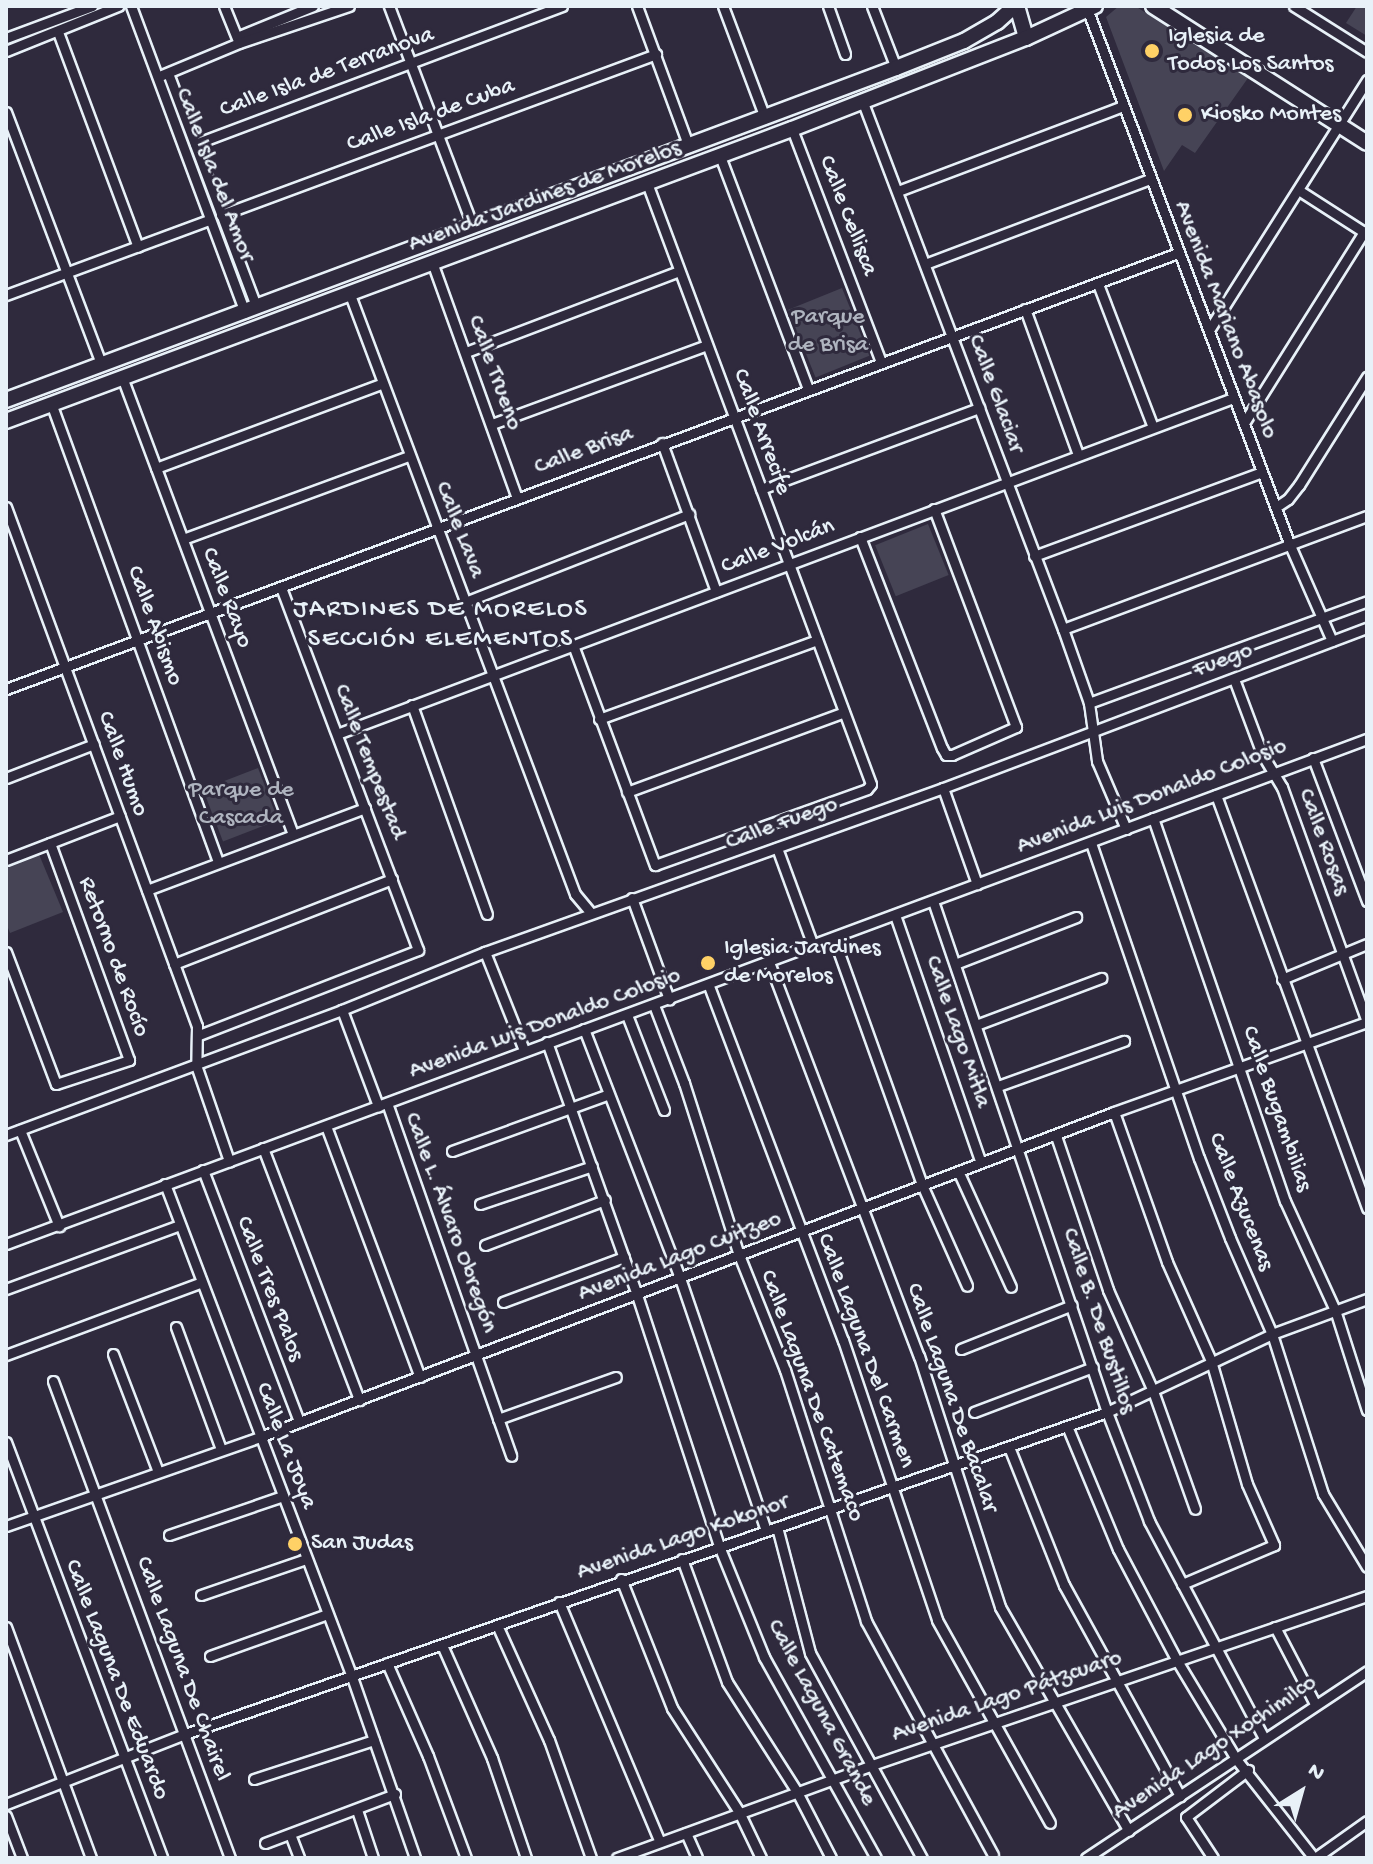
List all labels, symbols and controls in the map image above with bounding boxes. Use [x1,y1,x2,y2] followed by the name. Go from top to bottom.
[216,21,438,125] street label: Calle Isla de Terranova
[1168,23,1333,79] place label: Iglesia de Todos Los Santos
[1143,42,1161,60] marker: Iglesia de Todos Los Santos
[343,72,519,160] street label: Calle Isla de Cuba
[168,84,260,266] street label: Calle Isla del Amor
[1201,101,1341,129] place label: Kiosko Montes
[1176,106,1194,124] marker: Kiosko Montes
[405,134,685,260] street label: Avenida Jardines de Morelos
[811,152,883,280] street label: Calle Cellisca
[1166,197,1284,443] street label: Avenida Mariano Abasolo
[788,304,868,360] park label: Parque de Brisa
[460,312,528,434] street label: Calle Trueno
[960,331,1030,457] street label: Calle Glaciar
[725,365,797,499] street label: Calle Arrecife
[531,420,637,482] street label: Calle Brisa
[427,478,491,582] street label: Calle Lava
[717,512,839,582] street label: Calle Volcán
[194,544,258,652] street label: Calle Rayo
[119,562,189,690] street label: Calle Abismo
[293,595,589,656] district label: JARDINES DE MORELOS SECCIÓN ELEMENTOS
[1189,636,1257,686] street label: Fuego
[326,680,412,844] street label: Calle Tempestad
[90,708,154,820] street label: Calle Humo
[1013,732,1291,862] street label: Avenida Luis Donaldo Colosio
[188,777,294,833] park label: Parque de Cascada
[1290,785,1356,899] street label: Calle Rosas
[722,790,842,858] street label: Calle Fuego
[71,873,155,1041] street label: Retorno de Rocío
[724,935,881,991] place label: Iglesia Jardines de Morelos
[917,952,997,1112] street label: Calle Lago Mitla
[699,954,717,972] marker: Iglesia Jardines de Morelos
[405,961,685,1087] street label: Avenida Luis Donaldo Colosio
[1234,1023,1318,1195] street label: Calle Bugambilias
[397,1109,503,1337] street label: Calle L. Álvaro Obregón
[1201,1129,1279,1275] street label: Calle Azucenas
[574,1205,786,1309] street label: Avenida Lago Cuitzeo
[228,1213,310,1365] street label: Calle Tres Palos
[1054,1225,1142,1417] street label: Calle B. De Bustillos
[809,1230,921,1472] street label: Calle Laguna Del Carmen
[752,1266,870,1526] street label: Calle Laguna De Catemaco
[898,1280,1004,1516] street label: Calle Laguna De Bacalar
[248,1379,322,1513] street label: Calle La Joya
[573,1488,793,1588] street label: Avenida Lago Kokonor
[311,1530,413,1558] place label: San Judas
[286,1535,304,1553] marker: San Judas
[128,1553,236,1785] street label: Calle Laguna De Chairel
[57,1556,175,1804] street label: Calle Laguna De Eduardo
[760,1615,882,1811] street label: Calle Laguna Grande
[888,1644,1126,1750] street label: Avenida Lago Pátzcuaro
[1107,1669,1323,1827] street label: Avenida Lago Xochimilco
[1261,1752,1341,1832] north arrow
[1302,1758,1329,1788] text: N

